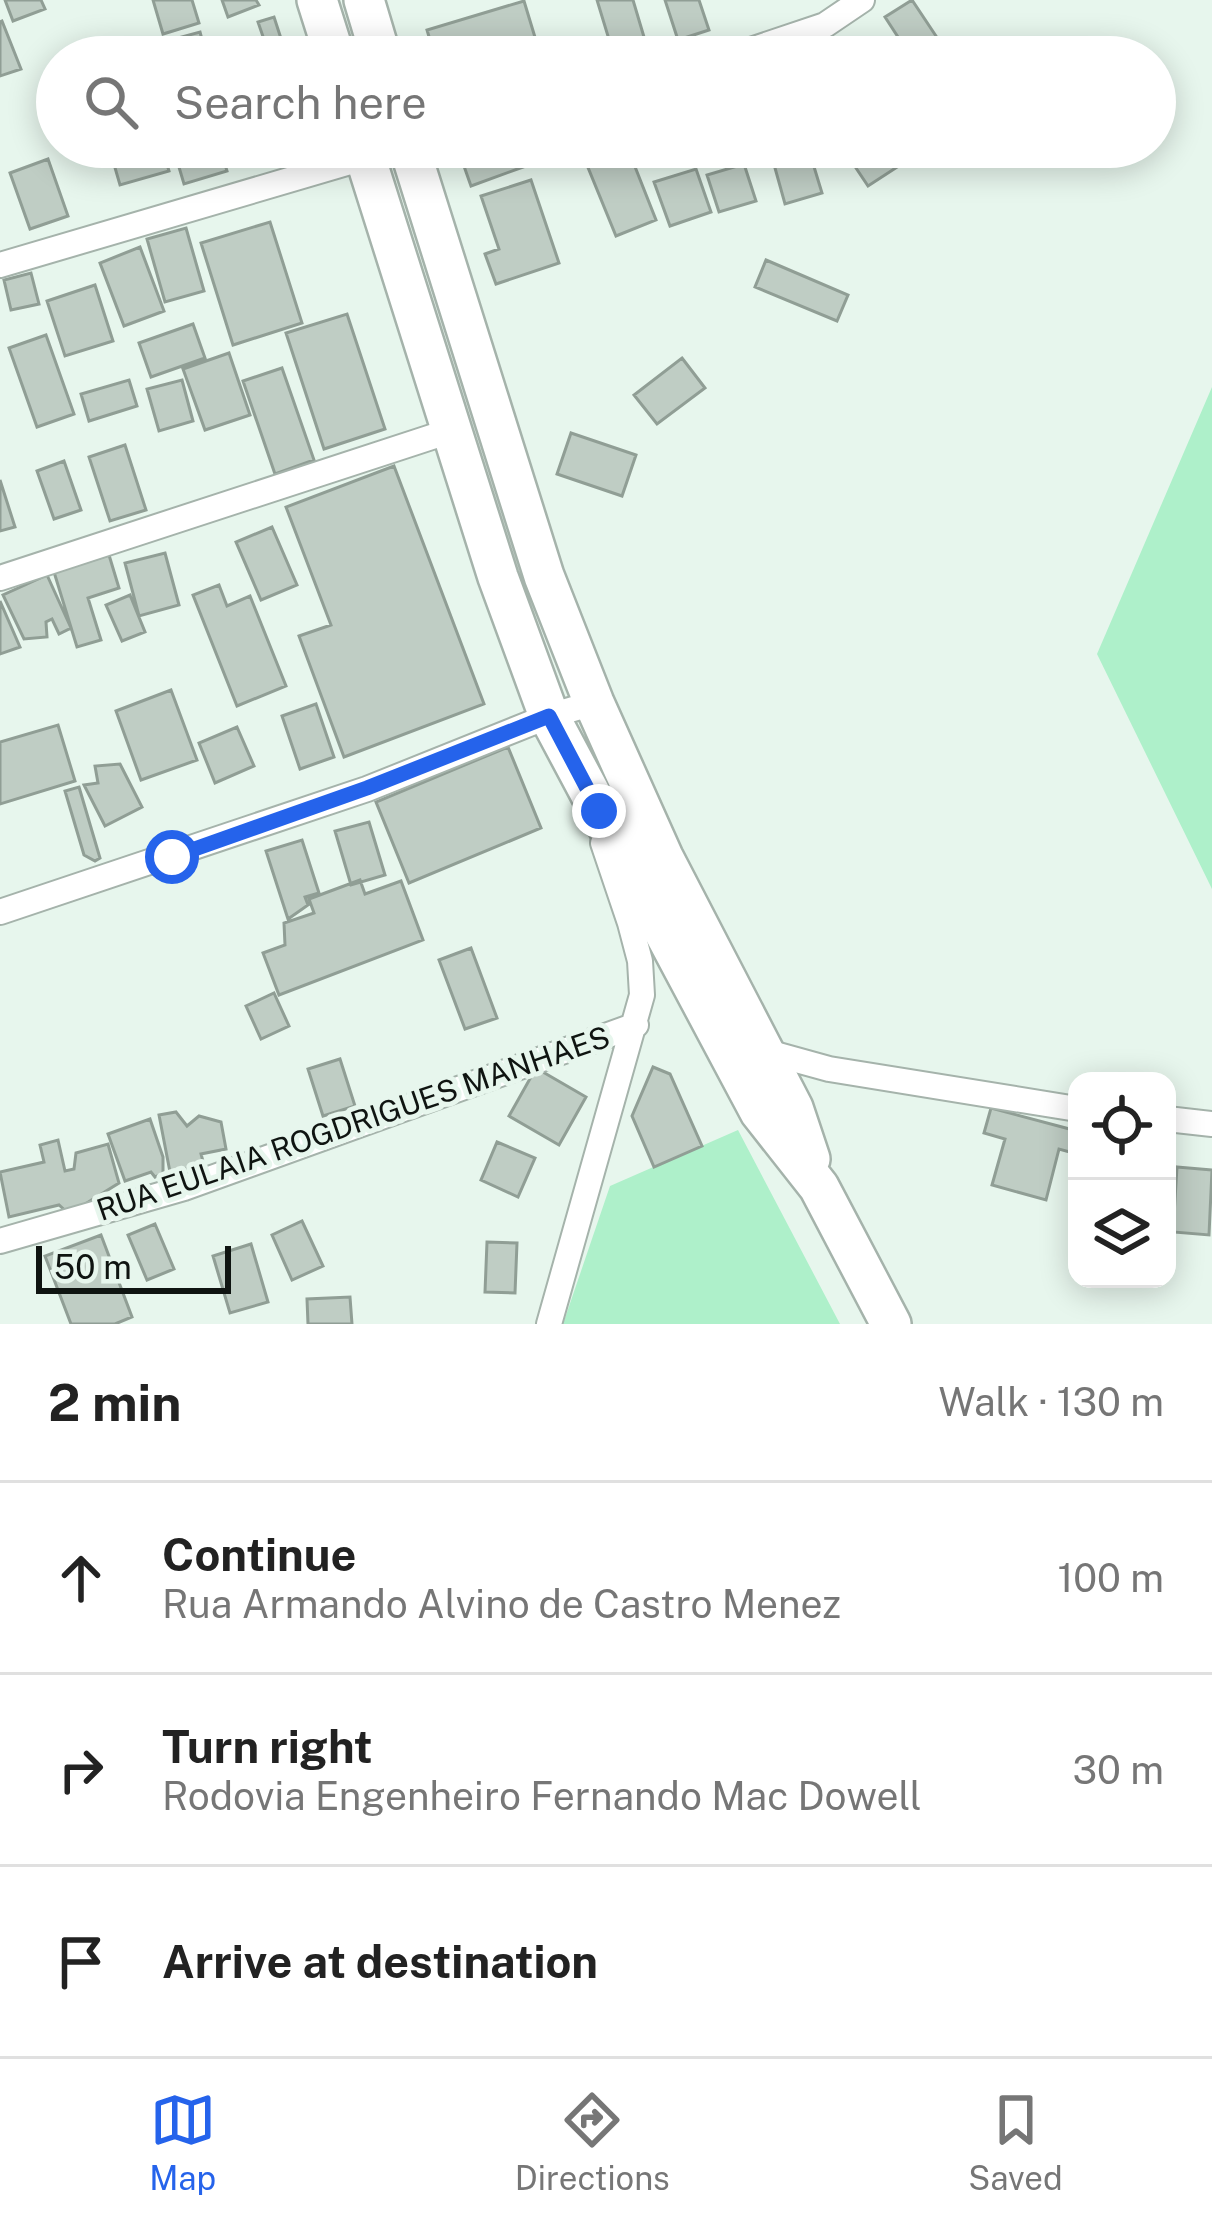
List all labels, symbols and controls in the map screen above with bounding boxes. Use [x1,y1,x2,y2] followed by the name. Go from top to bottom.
[36,36,1176,168] search box
[78,69,144,135] icon: search
[174,76,427,129] text: Search here
[572,784,626,838] route end
[145,830,199,884] route start
[92,1018,614,1228] street label: RUA EULAIA ROGDRIGUES MANHAES
[1068,1072,1176,1288] map controls
[1068,1072,1176,1180] button: locate
[1068,1180,1176,1288] button: layers
[36,1240,231,1293] scale bar
[54,1248,132,1286] text: 50 m
[48,1373,182,1432] text: 2 min
[939,1379,1164,1425] text: Walk · 130 m
[162,1528,356,1581] text: Continue
[48,1545,114,1611] icon: ahead
[1057,1555,1164,1601] text: 100 m
[162,1581,841,1627] text: Rua Armando Alvino de Castro Menez
[162,1720,373,1773] text: Turn right
[48,1737,114,1803] icon: right
[1073,1747,1164,1793] text: 30 m
[162,1773,922,1819] text: Rodovia Engenheiro Fernando Mac Dowell
[48,1929,114,1995] icon: arrive
[162,1935,598,1988] text: Arrive at destination
[149,2087,216,2197] tab: Map
[515,2087,670,2197] tab: Directions
[968,2087,1063,2197] tab: Saved

